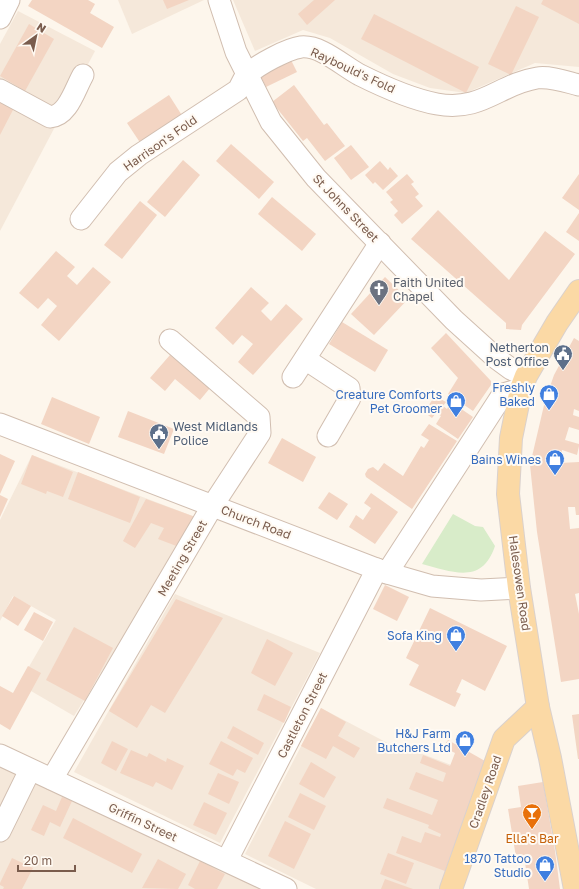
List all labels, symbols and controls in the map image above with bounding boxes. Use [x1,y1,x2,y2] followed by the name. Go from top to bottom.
[16,16,56,56] north arrow
[35,19,49,35] text: N
[308,44,398,96] street label: Raybould's Fold
[120,112,200,174] street label: Harrison's Fold
[310,171,382,245] street label: St Johns Street
[393,275,464,304] place label: Faith United Chapel
[368,278,390,306] church icon: Faith United Chapel
[485,340,549,369] place label: Netherton Post Office
[552,343,574,371] public building icon: Netherton Post Office
[492,380,535,409] place label: Freshly Baked
[538,383,560,411] shop icon: Freshly Baked
[336,387,442,416] place label: Creature Comforts Pet Groomer
[445,390,467,418] shop icon: Creature Comforts Pet Groomer
[173,419,258,448] place label: West Midlands Police
[148,422,170,450] public building icon: West Midlands Police
[544,448,566,476] shop icon: Bains Wines
[471,452,541,467] place label: Bains Wines
[219,502,293,542] street label: Church Road
[154,517,210,599] street label: Meeting Street
[506,534,534,632] street label: Halesowen Road
[445,624,467,652] shop icon: Sofa King
[387,628,442,643] place label: Sofa King
[274,669,330,761] street label: Castleton Street
[377,726,451,755] place label: H&J Farm Butchers Ltd
[454,729,476,757] shop icon: H&J Farm Butchers Ltd
[465,753,505,831] street label: Cradley Road
[106,799,180,845] street label: Griffin Street
[521,802,543,830] bar icon: Ella's Bar
[505,831,559,846] place label: Ella's Bar
[18,847,75,873] scale bar
[464,851,531,880] place label: 1870 Tattoo Studio
[24,853,52,868] text: 20 m
[534,854,556,882] shop icon: 1870 Tattoo Studio

